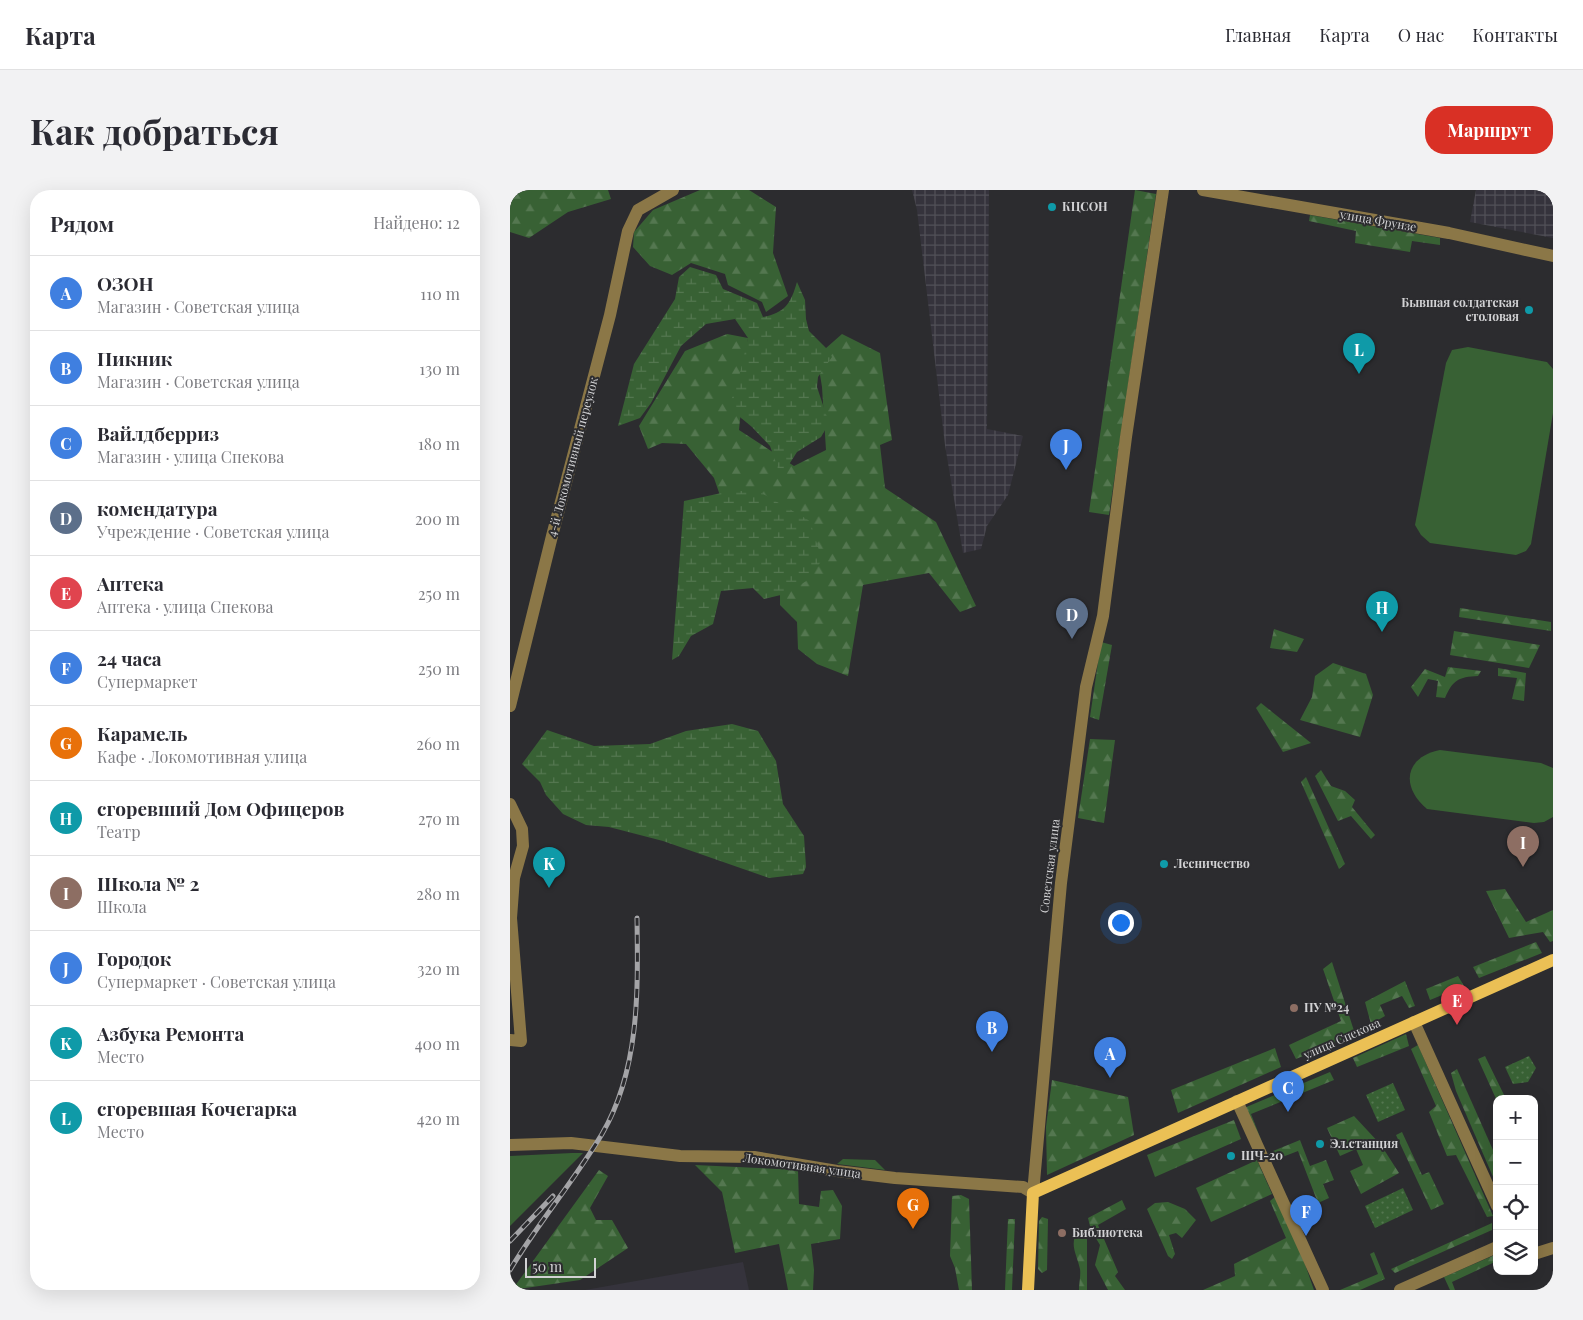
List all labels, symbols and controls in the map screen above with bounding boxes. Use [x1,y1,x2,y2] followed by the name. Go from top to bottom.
[25,19,96,51] text: Карта
[1225,23,1291,47] text: Главная
[1319,23,1370,47] text: Карта
[1398,23,1444,47] text: О нас
[1472,23,1558,47] text: Контакты
[1425,106,1553,154] button: Маршрут
[30,107,279,154] text: Как добраться
[1062,198,1108,214] place label: КЦСОН
[1046,201,1058,213] marker: КЦСОН
[1338,205,1418,235] street label: улица Фрунзе
[50,209,114,237] text: Рядом
[373,212,460,233] text: Найдено: 12
[97,270,154,296] text: ОЗОН
[61,283,71,304] text: A
[420,283,460,304] text: 110 m
[1401,294,1519,324] place label: Бывшая солдатская столовая
[97,296,300,317] text: Магазин · Советская улица
[1523,304,1535,316] marker: Бывшая солдатская столовая
[1343,333,1375,374] pin: L
[97,345,173,371] text: Пикник
[61,358,71,379] text: B
[419,358,460,379] text: 130 m
[97,371,300,392] text: Магазин · Советская улица
[543,375,601,538] street label: 4-й Локомотивный переулок
[97,420,219,446] text: Вайлдберриз
[1050,429,1082,470] pin: J
[60,433,72,454] text: C
[418,433,460,454] text: 180 m
[97,446,284,467] text: Магазин · улица Спекова
[97,495,217,521] text: комендатура
[60,508,72,529] text: D
[415,508,460,529] text: 200 m
[97,521,329,542] text: Учреждение · Советская улица
[97,570,164,596] text: Аптека
[61,583,71,604] text: E
[418,583,460,604] text: 250 m
[1366,591,1398,632] pin: H
[97,596,274,617] text: Аптека · улица Спекова
[1056,598,1088,639] pin: D
[97,645,162,671] text: 24 часа
[61,658,71,679] text: F
[418,658,460,679] text: 250 m
[97,671,198,692] text: Супермаркет
[97,720,187,746] text: Карамель
[60,733,72,754] text: G
[416,733,460,754] text: 260 m
[97,746,307,767] text: Кафе · Локомотивная улица
[97,795,344,821] text: сгоревший Дом Офицеров
[60,808,72,829] text: H
[418,808,460,829] text: 270 m
[1035,818,1063,914] street label: Советская улица
[97,821,140,842] text: Театр
[1507,826,1539,867] pin: I
[533,847,565,888] pin: K
[1173,855,1250,871] place label: Лесничество
[1158,858,1170,870] marker: Лесничество
[97,870,200,896] text: Школа № 2
[63,883,69,904] text: I
[416,883,460,904] text: 280 m
[97,896,147,917] text: Школа
[1108,910,1134,936] your location
[97,945,171,971] text: Городок
[63,958,69,979] text: J
[417,958,460,979] text: 320 m
[97,971,336,992] text: Супермаркет · Советская улица
[1441,984,1473,1025] pin: E
[1304,999,1349,1015] place label: ПУ №24
[1288,1002,1300,1014] marker: ПУ №24
[976,1011,1008,1052] pin: B
[1300,1014,1383,1063] street label: улица Спекова
[97,1020,244,1046] text: Азбука Ремонта
[60,1033,72,1054] text: K
[415,1033,460,1054] text: 400 m
[1094,1037,1126,1078] pin: A
[97,1046,144,1067] text: Место
[1272,1071,1304,1112] pin: C
[97,1095,297,1121] text: сгоревшая Кочегарка
[1493,1095,1538,1275] map controls
[1493,1095,1538,1140] button: +
[61,1108,71,1129] text: L
[417,1108,460,1129] text: 420 m
[97,1121,144,1142] text: Место
[1330,1135,1398,1151] place label: Эл.станция
[1314,1138,1326,1150] marker: Эл.станция
[1493,1140,1538,1185] button: −
[1241,1147,1283,1163] place label: ШЧ-20
[741,1149,862,1181] street label: Локомотивная улица
[1225,1150,1237,1162] marker: ШЧ-20
[1493,1185,1538,1230] button: locate
[897,1188,929,1229] pin: G
[1290,1195,1322,1236] pin: F
[1072,1224,1144,1240] place label: Библиотека
[1056,1227,1068,1239] marker: Библиотека
[1493,1230,1538,1275] button: layers
[525,1255,596,1278] scale bar
[532,1257,562,1276] text: 50 m

